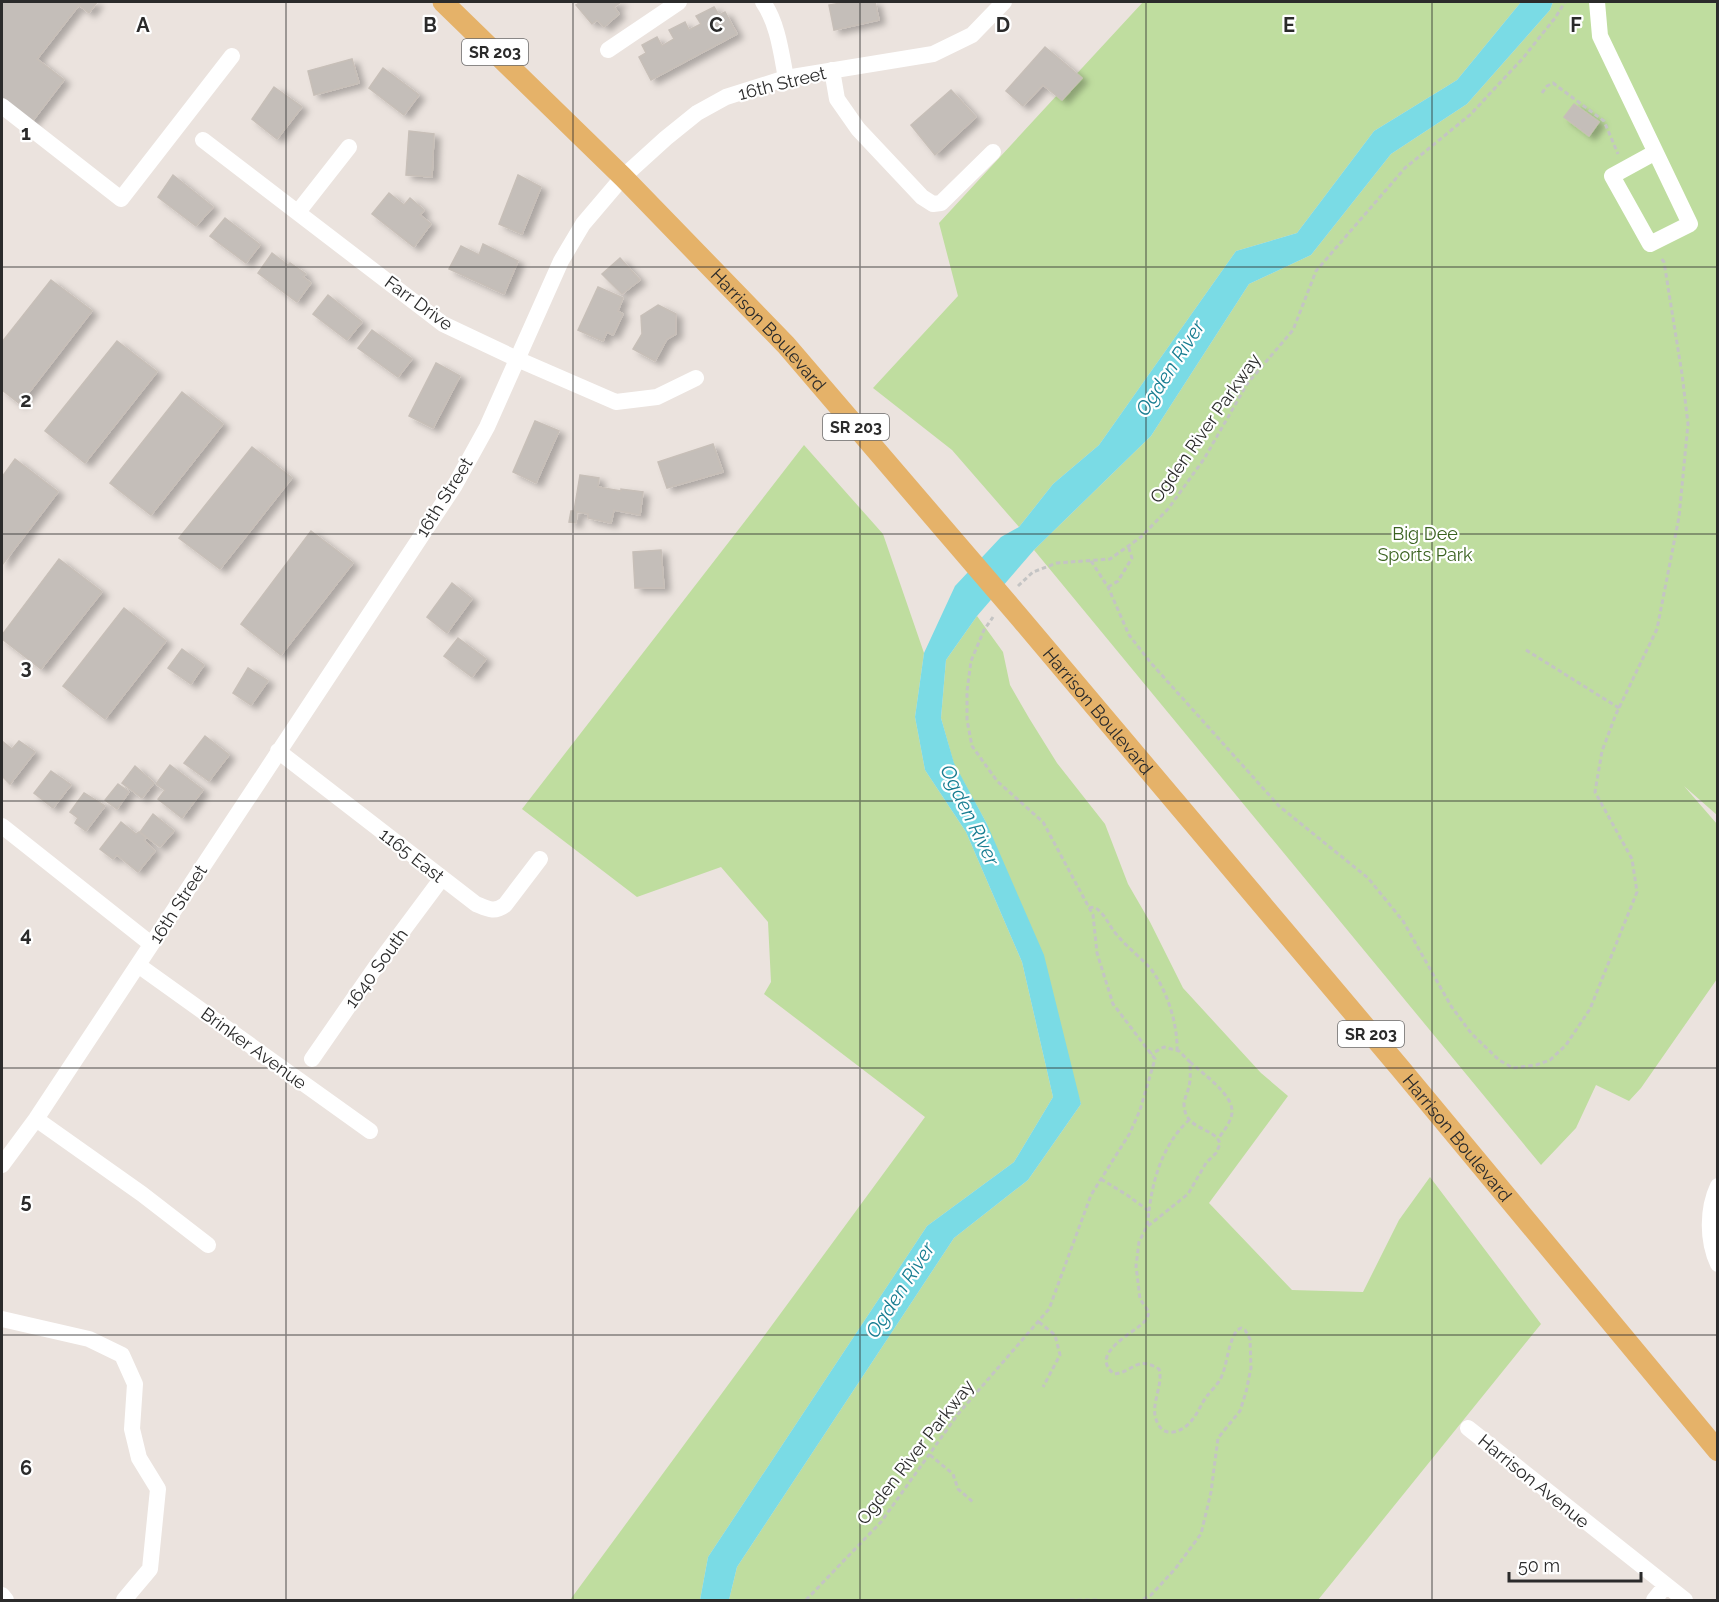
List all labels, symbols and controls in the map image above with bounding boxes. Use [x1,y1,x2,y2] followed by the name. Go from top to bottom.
[136,13,150,37] text: A
[423,13,437,37] text: B
[709,13,723,37] text: C
[996,13,1010,37] text: D
[1283,13,1295,37] text: E
[1570,13,1582,37] text: F
[462,39,528,65] road number: SR 203
[736,62,828,104] street label: 16th Street
[21,121,31,145] text: 1
[707,264,831,395] street label: Harrison Boulevard
[381,271,457,335] street label: Farr Drive
[1130,315,1210,420] water label: Ogden River
[1145,349,1265,507] street label: Ogden River Parkway
[20,388,32,412] text: 2
[823,414,889,440] road number: SR 203
[411,453,477,541] street label: 16th Street
[1377,523,1473,565] park label: Big Dee Sports Park
[1039,643,1158,778] street label: Harrison Boulevard
[20,655,32,679] text: 3
[935,761,1005,870] water label: Ogden River
[376,823,448,887] street label: 1165 East
[145,861,211,947] street label: 16th Street
[20,922,32,946] text: 4
[340,924,412,1012] street label: 1640 South
[197,1003,311,1094] street label: Brinker Avenue
[1338,1021,1404,1047] road number: SR 203
[1399,1070,1517,1205] street label: Harrison Boulevard
[20,1189,32,1213] text: 5
[860,1237,940,1342] water label: Ogden River
[852,1375,978,1529] street label: Ogden River Parkway
[1474,1430,1594,1532] street label: Harrison Avenue
[20,1456,32,1480] text: 6
[1509,1545,1641,1583] scale bar
[1518,1555,1560,1576] text: 50 m

